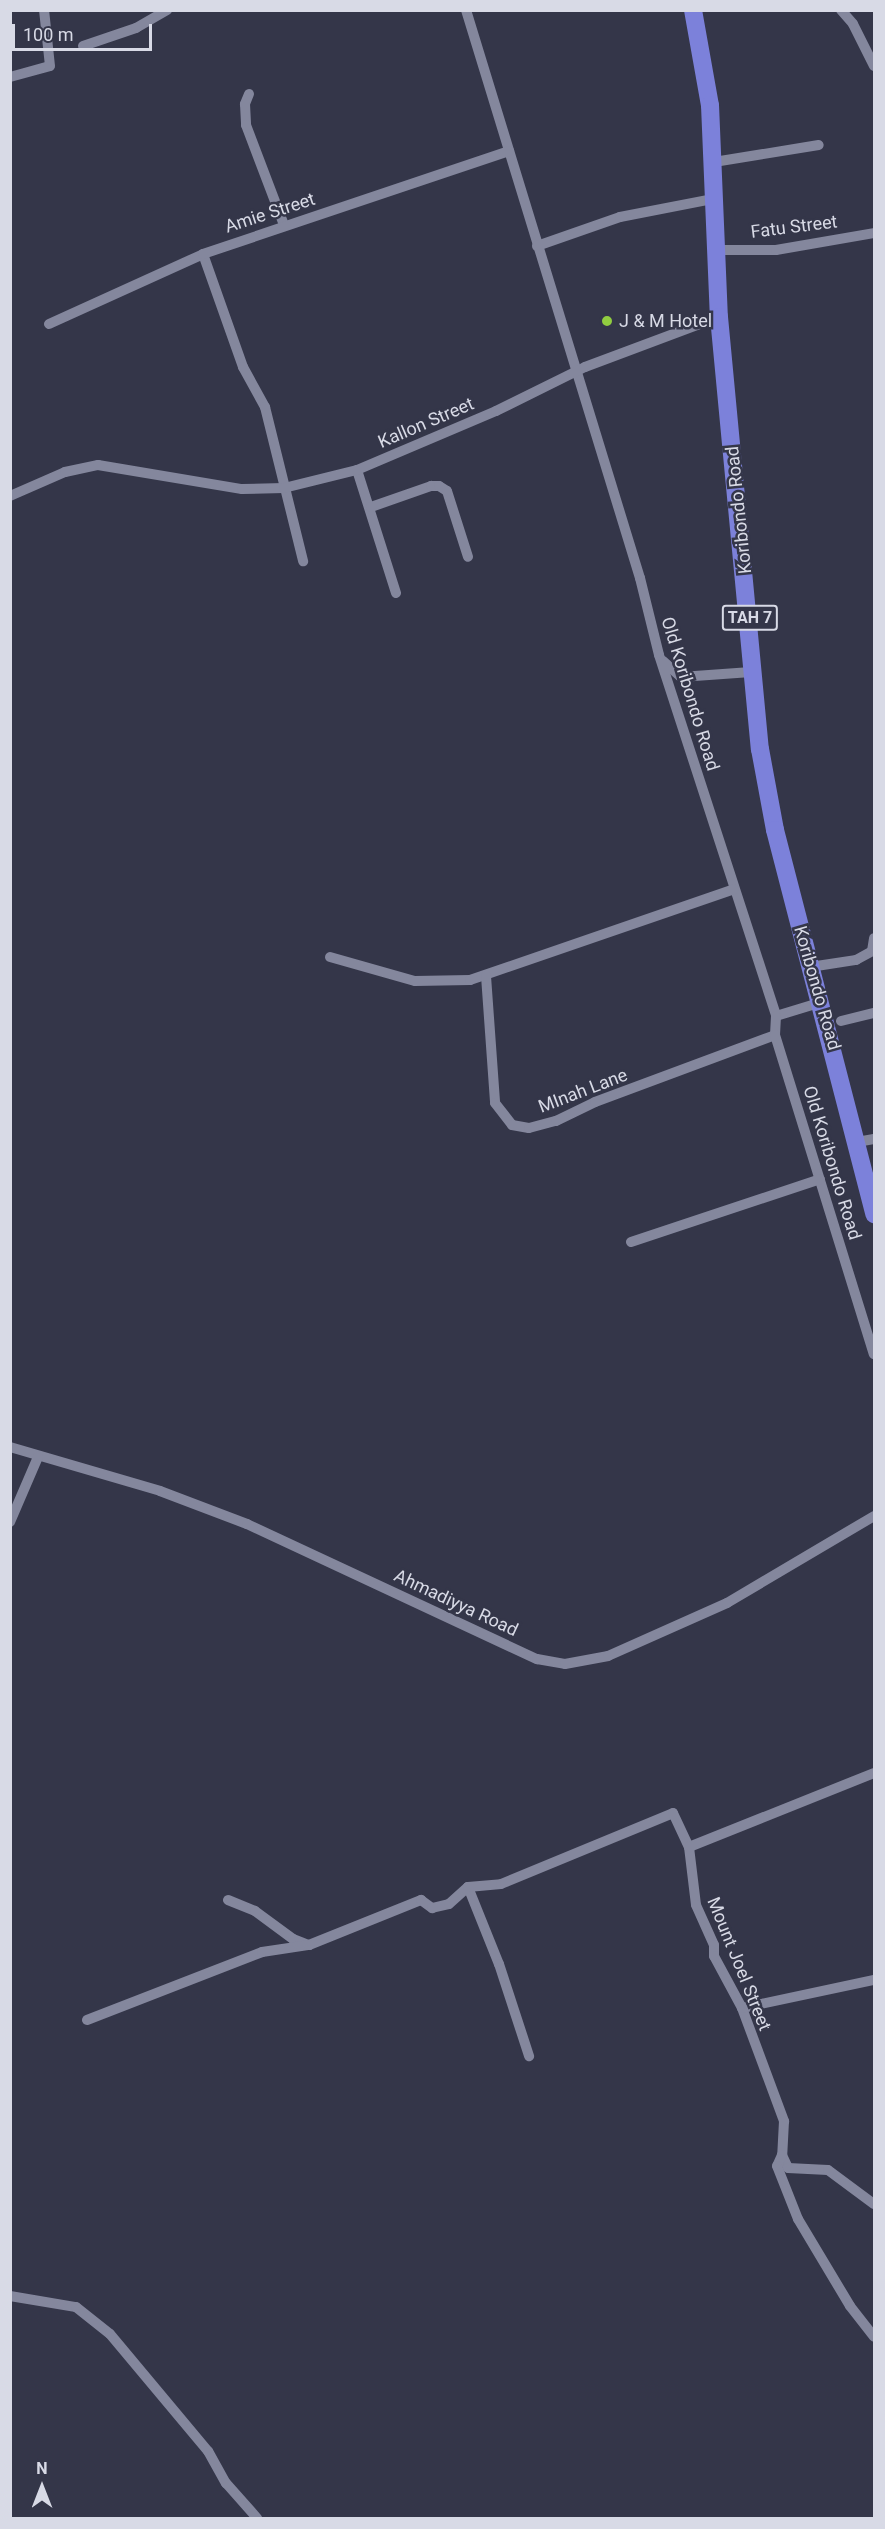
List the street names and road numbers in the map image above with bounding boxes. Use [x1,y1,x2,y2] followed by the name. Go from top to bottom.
[222,188,318,238] street label: Amie Street
[749,211,839,243] street label: Fatu Street
[375,393,477,453] street label: Kallon Street
[722,445,756,575] street label: Koribondo Road
[722,605,778,631] road number: TAH 7
[656,614,724,774] street label: Old Koribondo Road
[789,923,845,1053] street label: Koribondo Road
[535,1064,631,1118] street label: MInah Lane
[798,1083,866,1243] street label: Old Koribondo Road
[391,1565,521,1641] street label: Ahmadiyya Road
[702,1894,776,2034] street label: Mount Joel Street

